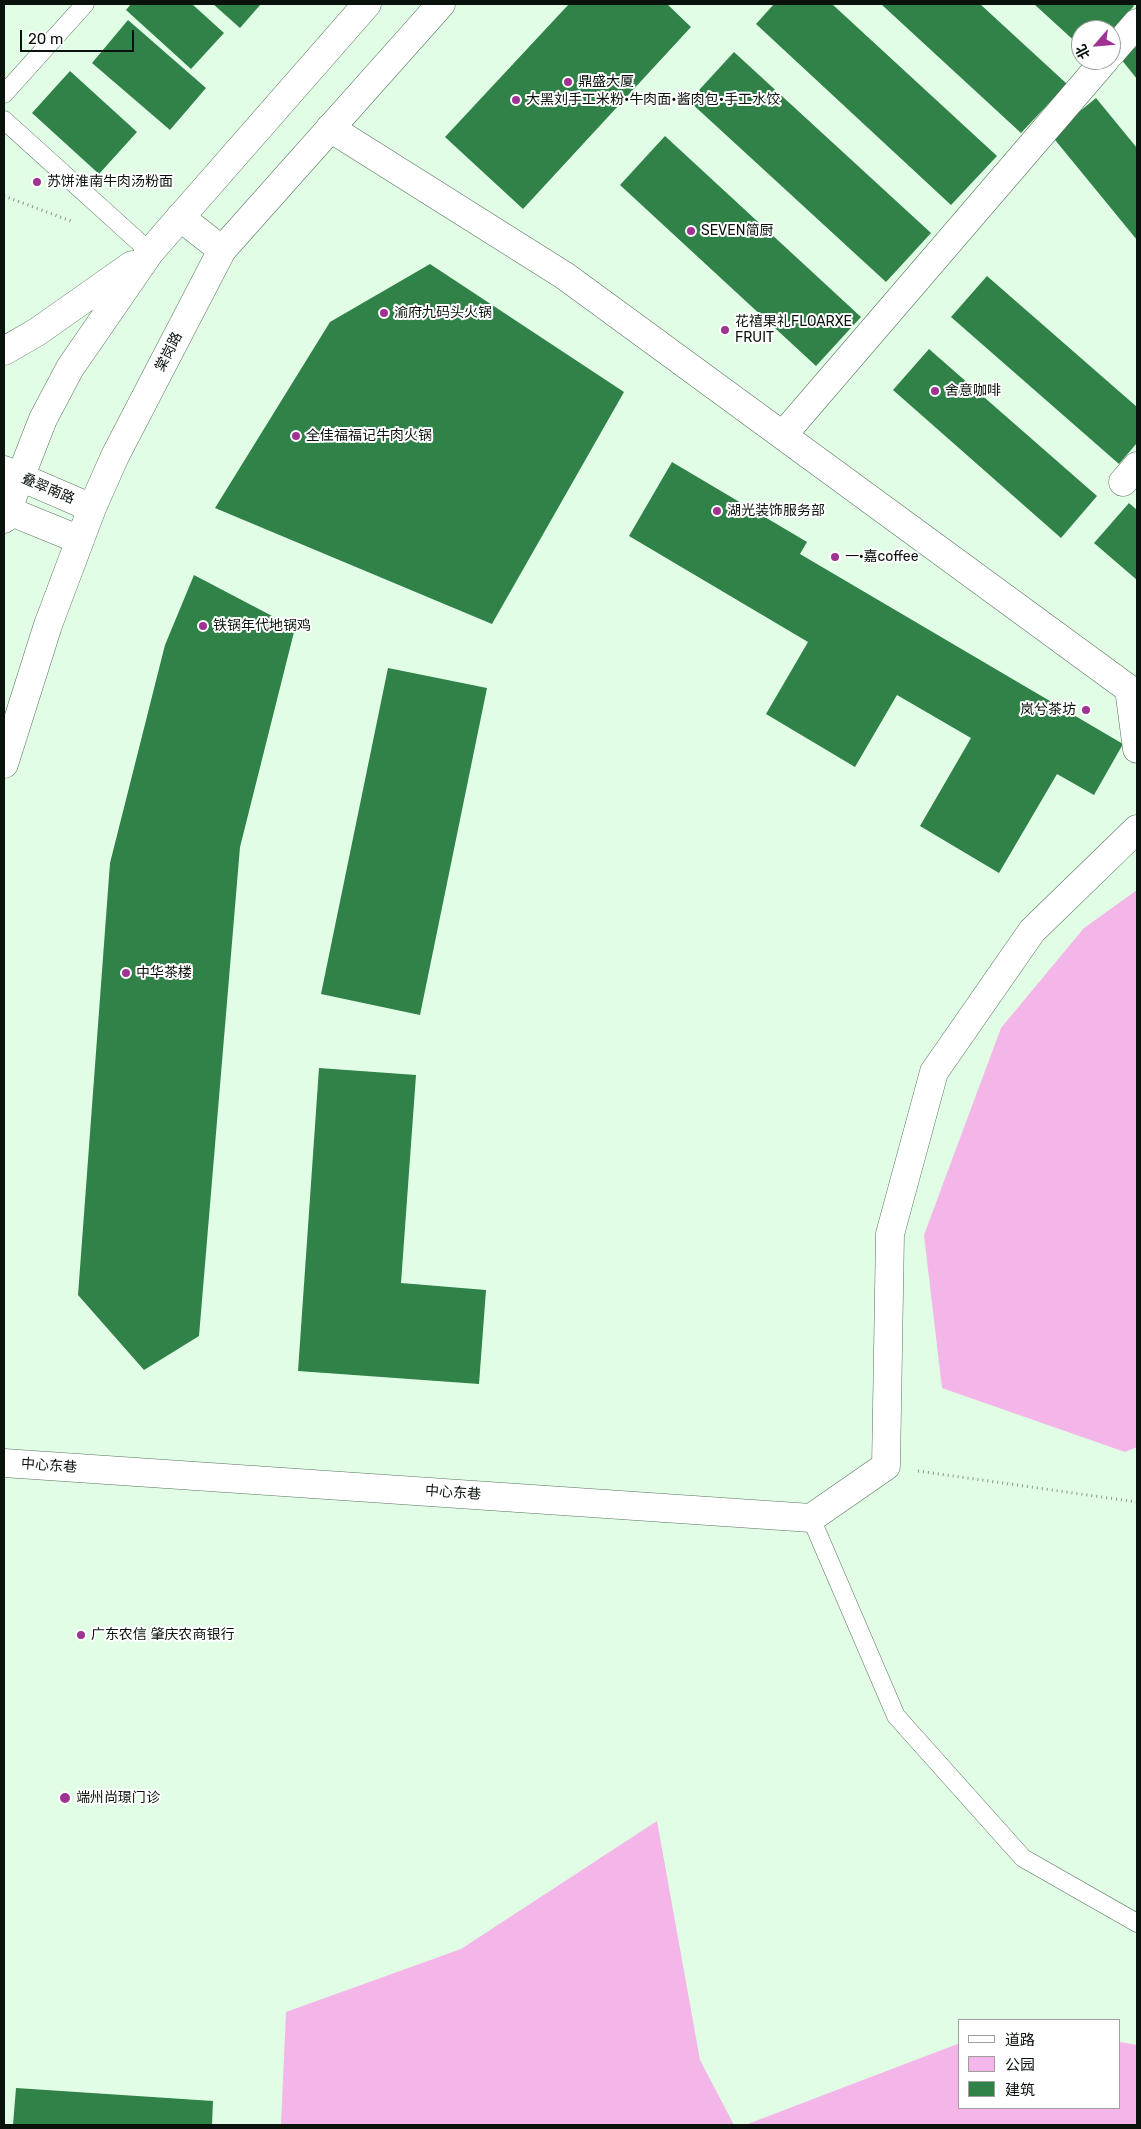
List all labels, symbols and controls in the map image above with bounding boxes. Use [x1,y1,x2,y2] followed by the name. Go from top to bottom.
[22,20,136,52] scale bar
[1071,20,1121,70] north arrow
[28,30,63,48] text: 20 m
[1072,41,1094,62] text: 北
[578,74,634,90] place label: 鼎盛大厦
[562,76,574,88] marker: 鼎盛大厦
[526,92,780,108] place label: 大黑刘手工米粉•牛肉面•酱肉包•手工水饺
[510,94,522,106] marker: 大黑刘手工米粉•牛肉面•酱肉包•手工水饺
[47,174,173,190] place label: 苏饼淮南牛肉汤粉面
[31,176,43,188] marker: 苏饼淮南牛肉汤粉面
[701,223,773,239] place label: SEVEN简厨
[685,225,697,237] marker: SEVEN简厨
[394,305,492,321] place label: 渝府九码头火锅
[378,307,390,319] marker: 渝府九码头火锅
[735,314,852,347] place label: 花禧果礼FLOARXE FRUIT
[719,324,731,336] marker: 花禧果礼FLOARXE FRUIT
[152,329,186,375] street label: 棠岗路
[945,383,1001,399] place label: 舍意咖啡
[929,385,941,397] marker: 舍意咖啡
[306,428,432,444] place label: 全佳福福记牛肉火锅
[290,430,302,442] marker: 全佳福福记牛肉火锅
[19,470,77,508] street label: 叠翠南路
[727,503,825,519] place label: 湖光装饰服务部
[711,505,723,517] marker: 湖光装饰服务部
[845,549,919,565] place label: 一·嘉coffee
[829,551,841,563] marker: 一·嘉coffee
[213,618,311,634] place label: 铁锅年代地锅鸡
[197,620,209,632] marker: 铁锅年代地锅鸡
[1020,702,1076,718] place label: 岚兮茶坊
[1080,704,1092,716] marker: 岚兮茶坊
[136,965,192,981] place label: 中华茶楼
[120,967,132,979] marker: 中华茶楼
[20,1456,78,1476] street label: 中心东巷
[424,1483,482,1503] street label: 中心东巷
[91,1627,234,1643] place label: 广东农信 肇庆农商银行
[75,1629,87,1641] marker: 广东农信 肇庆农商银行
[76,1790,160,1806] place label: 端州尚璟门诊
[58,1791,72,1805] marker: 端州尚璟门诊
[958,2019,1121,2109] legend
[1005,2031,1035,2049] text: 道路
[1005,2056,1035,2074] text: 公园
[1005,2081,1035,2099] text: 建筑

